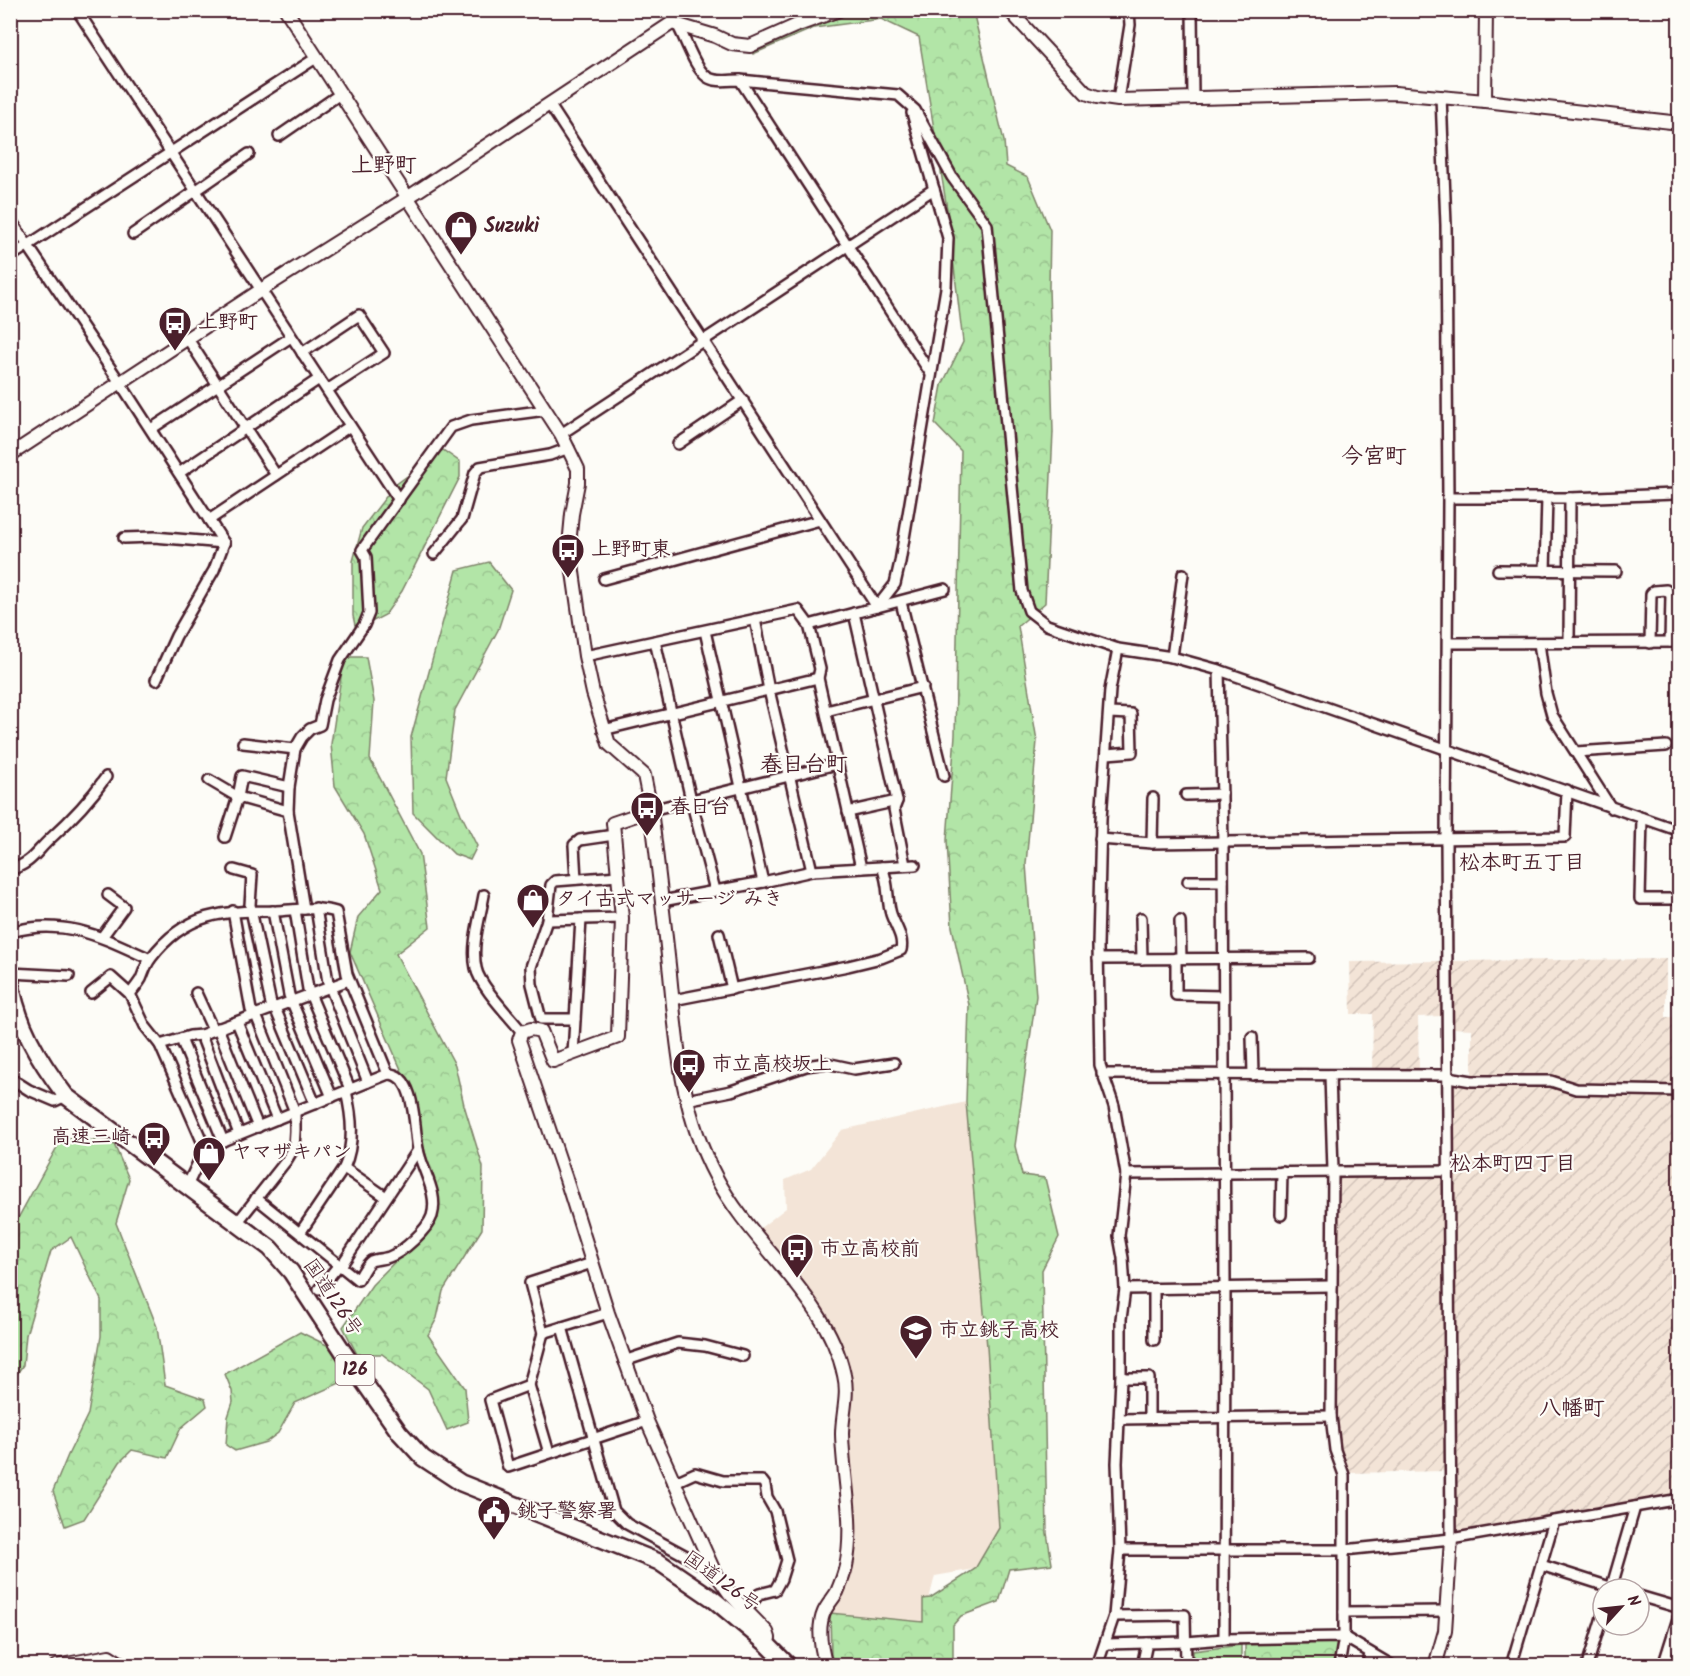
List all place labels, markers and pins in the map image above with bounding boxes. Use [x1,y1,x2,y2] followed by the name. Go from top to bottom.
[443,209,479,256] shop icon: Suzuki
[484,211,540,243] place label: Suzuki
[157,305,193,352] bus stop icon: 上野町
[198,307,258,339] place label: 上野町
[550,532,586,579] bus stop icon: 上野町東
[591,534,671,566] place label: 上野町東
[629,790,665,837] bus stop icon: 春日台
[670,792,730,824] place label: 春日台
[515,882,551,929] shop icon: タイ古式マッサージ みき
[556,884,783,916] place label: タイ古式マッサージ みき
[671,1047,707,1094] bus stop icon: 市立高校坂上
[712,1049,832,1081] place label: 市立高校坂上
[136,1120,172,1167] bus stop icon: 高速三崎
[51,1122,131,1154] place label: 高速三崎
[191,1135,227,1182] shop icon: ヤマザキパン
[232,1137,352,1169] place label: ヤマザキパン
[779,1232,815,1279] bus stop icon: 市立高校前
[820,1234,920,1266] place label: 市立高校前
[898,1313,934,1360] school or university icon: 市立銚子高校
[939,1315,1059,1347] place label: 市立銚子高校
[476,1494,512,1541] public building icon: 銚子警察署
[517,1496,617,1528] place label: 銚子警察署

